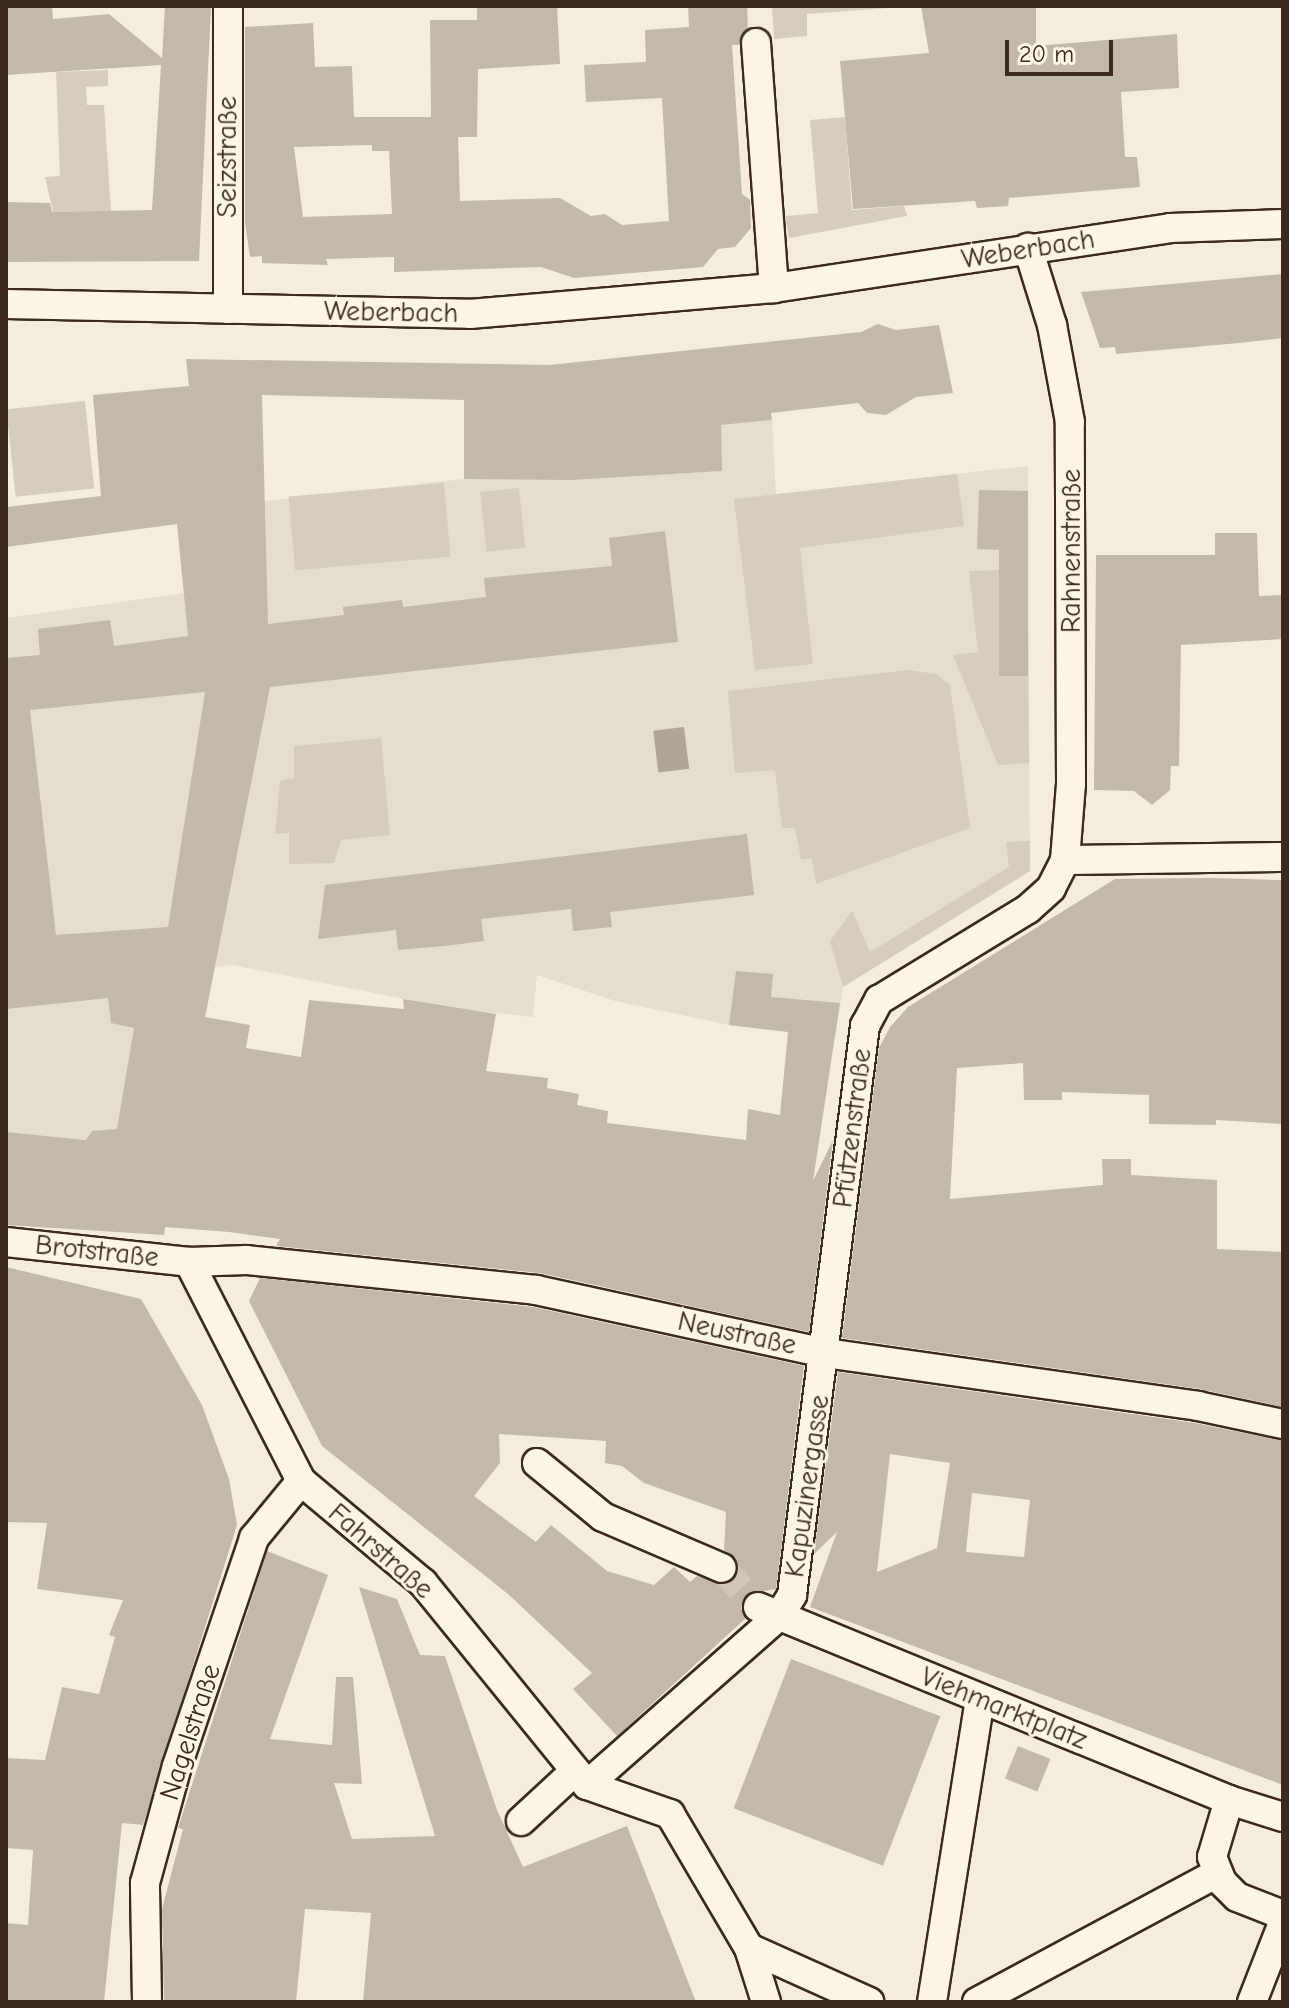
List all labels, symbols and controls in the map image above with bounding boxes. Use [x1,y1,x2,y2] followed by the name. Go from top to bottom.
[1009,24,1117,74] scale bar
[1019,40,1074,68] text: 20 m
[210,96,244,218] street label: Seizstraße
[959,222,1097,276] street label: Weberbach
[323,294,459,330] street label: Weberbach
[1054,469,1088,633] street label: Rahnenstraße
[826,1046,878,1210] street label: Pfützenstraße
[34,1228,160,1274] street label: Brotstraße
[675,1304,799,1362] street label: Neustraße
[778,1392,836,1580] street label: Kapuzinergasse
[321,1496,441,1606] street label: Fahrstraße
[916,1659,1092,1757] street label: Viehmarktplatz
[152,1660,228,1804] street label: Nagelstraße

